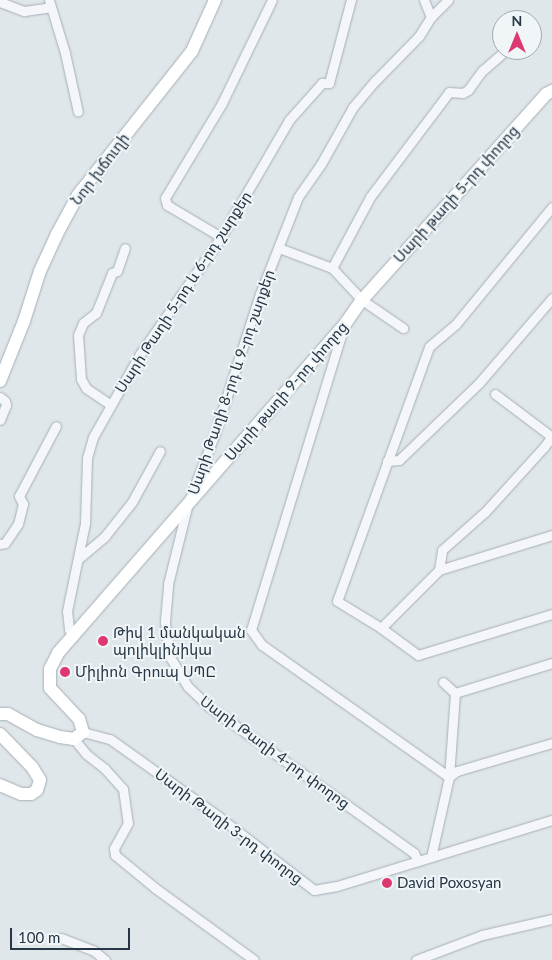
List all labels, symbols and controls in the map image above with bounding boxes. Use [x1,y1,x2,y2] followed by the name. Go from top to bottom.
[492,10,542,60] north arrow
[512,12,522,29] text: N
[390,122,522,266] street label: Սարի թաղի 5-րդ փողոց
[67,129,133,209] street label: Նոր խճուղի
[111,188,255,396] street label: Սարի Թաղի 5-րդ և 6-րդ շարքեր
[184,267,278,497] street label: Սարի Թաղի 8-րդ և 9-րդ շարքեր
[221,318,351,464] street label: Սարի թաղի 9-րդ փողոց
[113,623,246,658] place label: Թիվ 1 մանկական պոլիկլինիկա
[97,635,109,647] marker: Թիվ 1 մանկական պոլիկլինիկա
[75,663,216,681] place label: Միլիոն Գրուպ ՍՊԸ
[59,666,71,678] marker: Միլիոն Գրուպ ՍՊԸ
[197,692,353,812] street label: Սարի Թաղի 4-րդ փողոց
[151,764,307,888] street label: Սարի Թաղի 3-րդ փողոց
[397,874,501,892] place label: David Poxosyan
[381,877,393,889] marker: David Poxosyan
[12,918,132,950] scale bar
[18,928,60,946] text: 100 m

